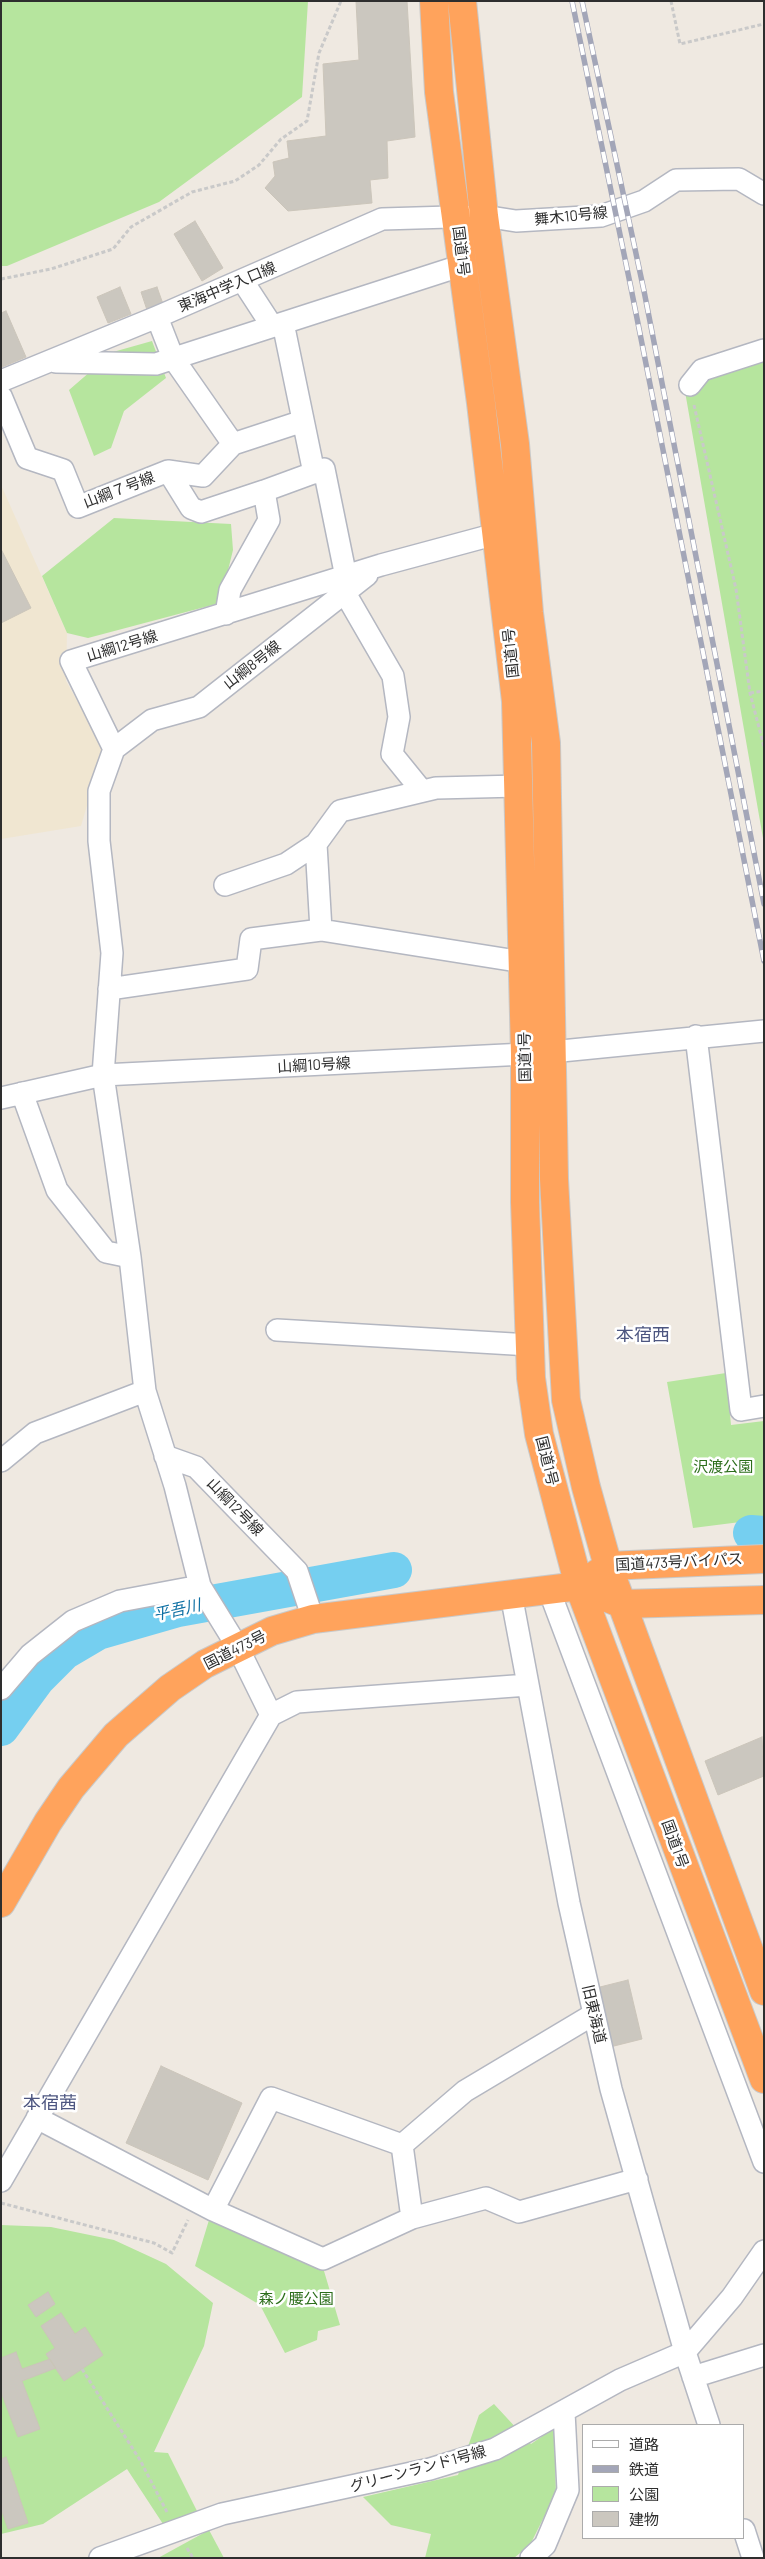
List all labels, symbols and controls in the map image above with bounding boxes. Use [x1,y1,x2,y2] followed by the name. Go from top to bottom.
[533,203,609,229] street label: 舞木10号線
[449,225,473,277] street label: 国道1号
[175,258,279,316] street label: 東海中学入口線
[81,468,157,512] street label: 山綱７号線
[84,627,160,665] street label: 山綱12号線
[499,627,523,679] street label: 国道1号
[220,637,284,693] street label: 山綱8号線
[516,1032,534,1082] street label: 国道1号
[277,1054,351,1076] street label: 山綱10号線
[616,1324,670,1346] district label: 本宿西
[532,1434,562,1488] street label: 国道1号
[693,1458,753,1476] park label: 沢渡公園
[203,1474,267,1540] street label: 山綱12号線
[615,1550,743,1574] street label: 国道473号バイパス
[151,1595,203,1625] water label: 平吾川
[201,1627,269,1673] street label: 国道473号
[658,1817,692,1871] street label: 国道1号
[578,1983,610,2045] street label: 旧東海道
[23,2092,77,2114] district label: 本宿茜
[259,2290,333,2308] park label: 森ノ腰公園
[582,2424,745,2539] legend
[629,2435,659,2453] text: 道路
[348,2442,488,2496] street label: グリーンランド1号線
[629,2460,659,2478] text: 鉄道
[629,2485,659,2503] text: 公園
[629,2510,659,2528] text: 建物

